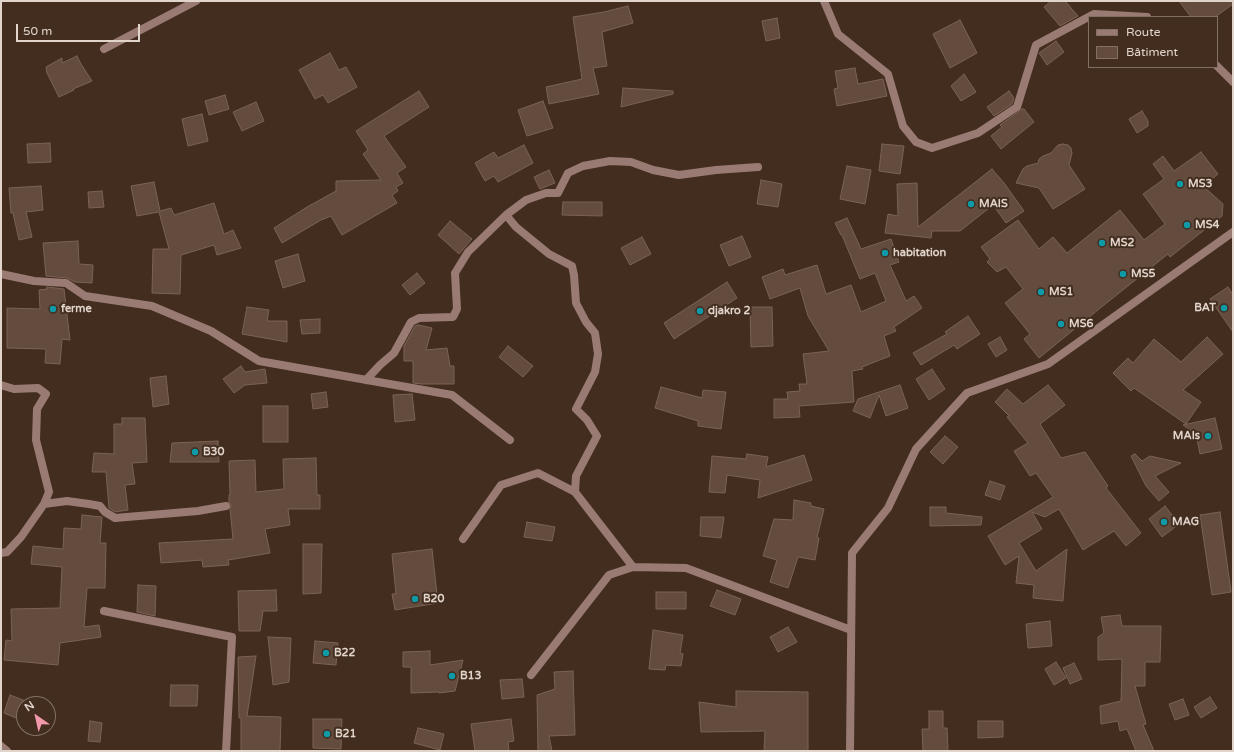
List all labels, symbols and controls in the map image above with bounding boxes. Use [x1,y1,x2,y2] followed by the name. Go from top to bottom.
[18,16,142,42] scale bar
[1088,16,1218,68] legend
[23,24,52,38] text: 50 m
[1126,25,1160,39] text: Route
[1126,45,1178,59] text: Bâtiment
[1188,177,1212,191] place label: MS3
[1175,179,1185,189] marker: MS3
[979,197,1008,211] place label: MAIS
[966,199,976,209] marker: MAIS
[1195,218,1219,232] place label: MS4
[1182,220,1192,230] marker: MS4
[1110,236,1134,250] place label: MS2
[1097,238,1107,248] marker: MS2
[893,246,946,260] place label: habitation
[880,248,890,258] marker: habitation
[1131,267,1155,281] place label: MS5
[1118,269,1128,279] marker: MS5
[1049,285,1073,299] place label: MS1
[1036,287,1046,297] marker: MS1
[1194,301,1216,315] place label: BAT
[61,302,92,316] place label: ferme
[1219,303,1229,313] marker: BAT
[48,304,58,314] marker: ferme
[708,304,750,318] place label: djakro 2
[695,306,705,316] marker: djakro 2
[1069,317,1093,331] place label: MS6
[1056,319,1066,329] marker: MS6
[1173,429,1200,443] place label: MAIs
[1203,431,1213,441] marker: MAIs
[203,445,224,459] place label: B30
[190,447,200,457] marker: B30
[1172,515,1199,529] place label: MAG
[1159,517,1169,527] marker: MAG
[423,592,444,606] place label: B20
[410,594,420,604] marker: B20
[334,646,355,660] place label: B22
[321,648,331,658] marker: B22
[460,669,481,683] place label: B13
[447,671,457,681] marker: B13
[16,696,56,736] north arrow
[22,699,37,714] text: N
[335,727,356,741] place label: B21
[322,729,332,739] marker: B21

